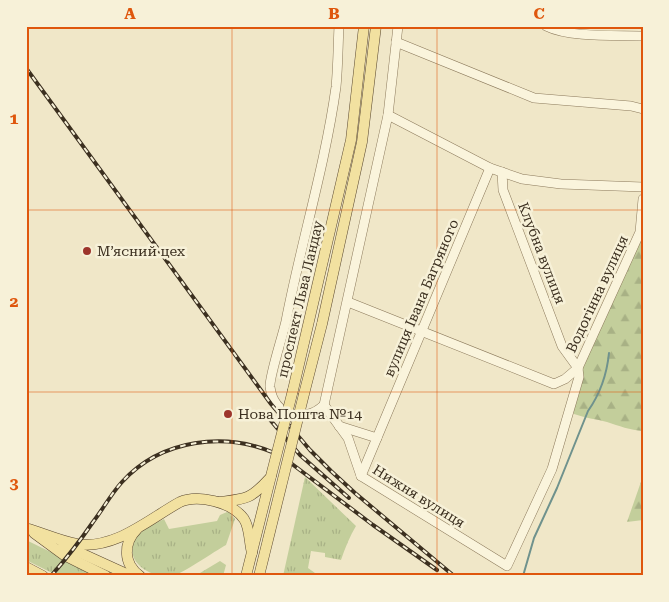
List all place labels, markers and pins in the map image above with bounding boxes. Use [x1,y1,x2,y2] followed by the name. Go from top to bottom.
[97,243,185,259] place label: М’ясний цех
[81,245,93,257] marker: М’ясний цех
[238,406,362,422] place label: Нова Пошта №14
[222,408,234,420] marker: Нова Пошта №14

